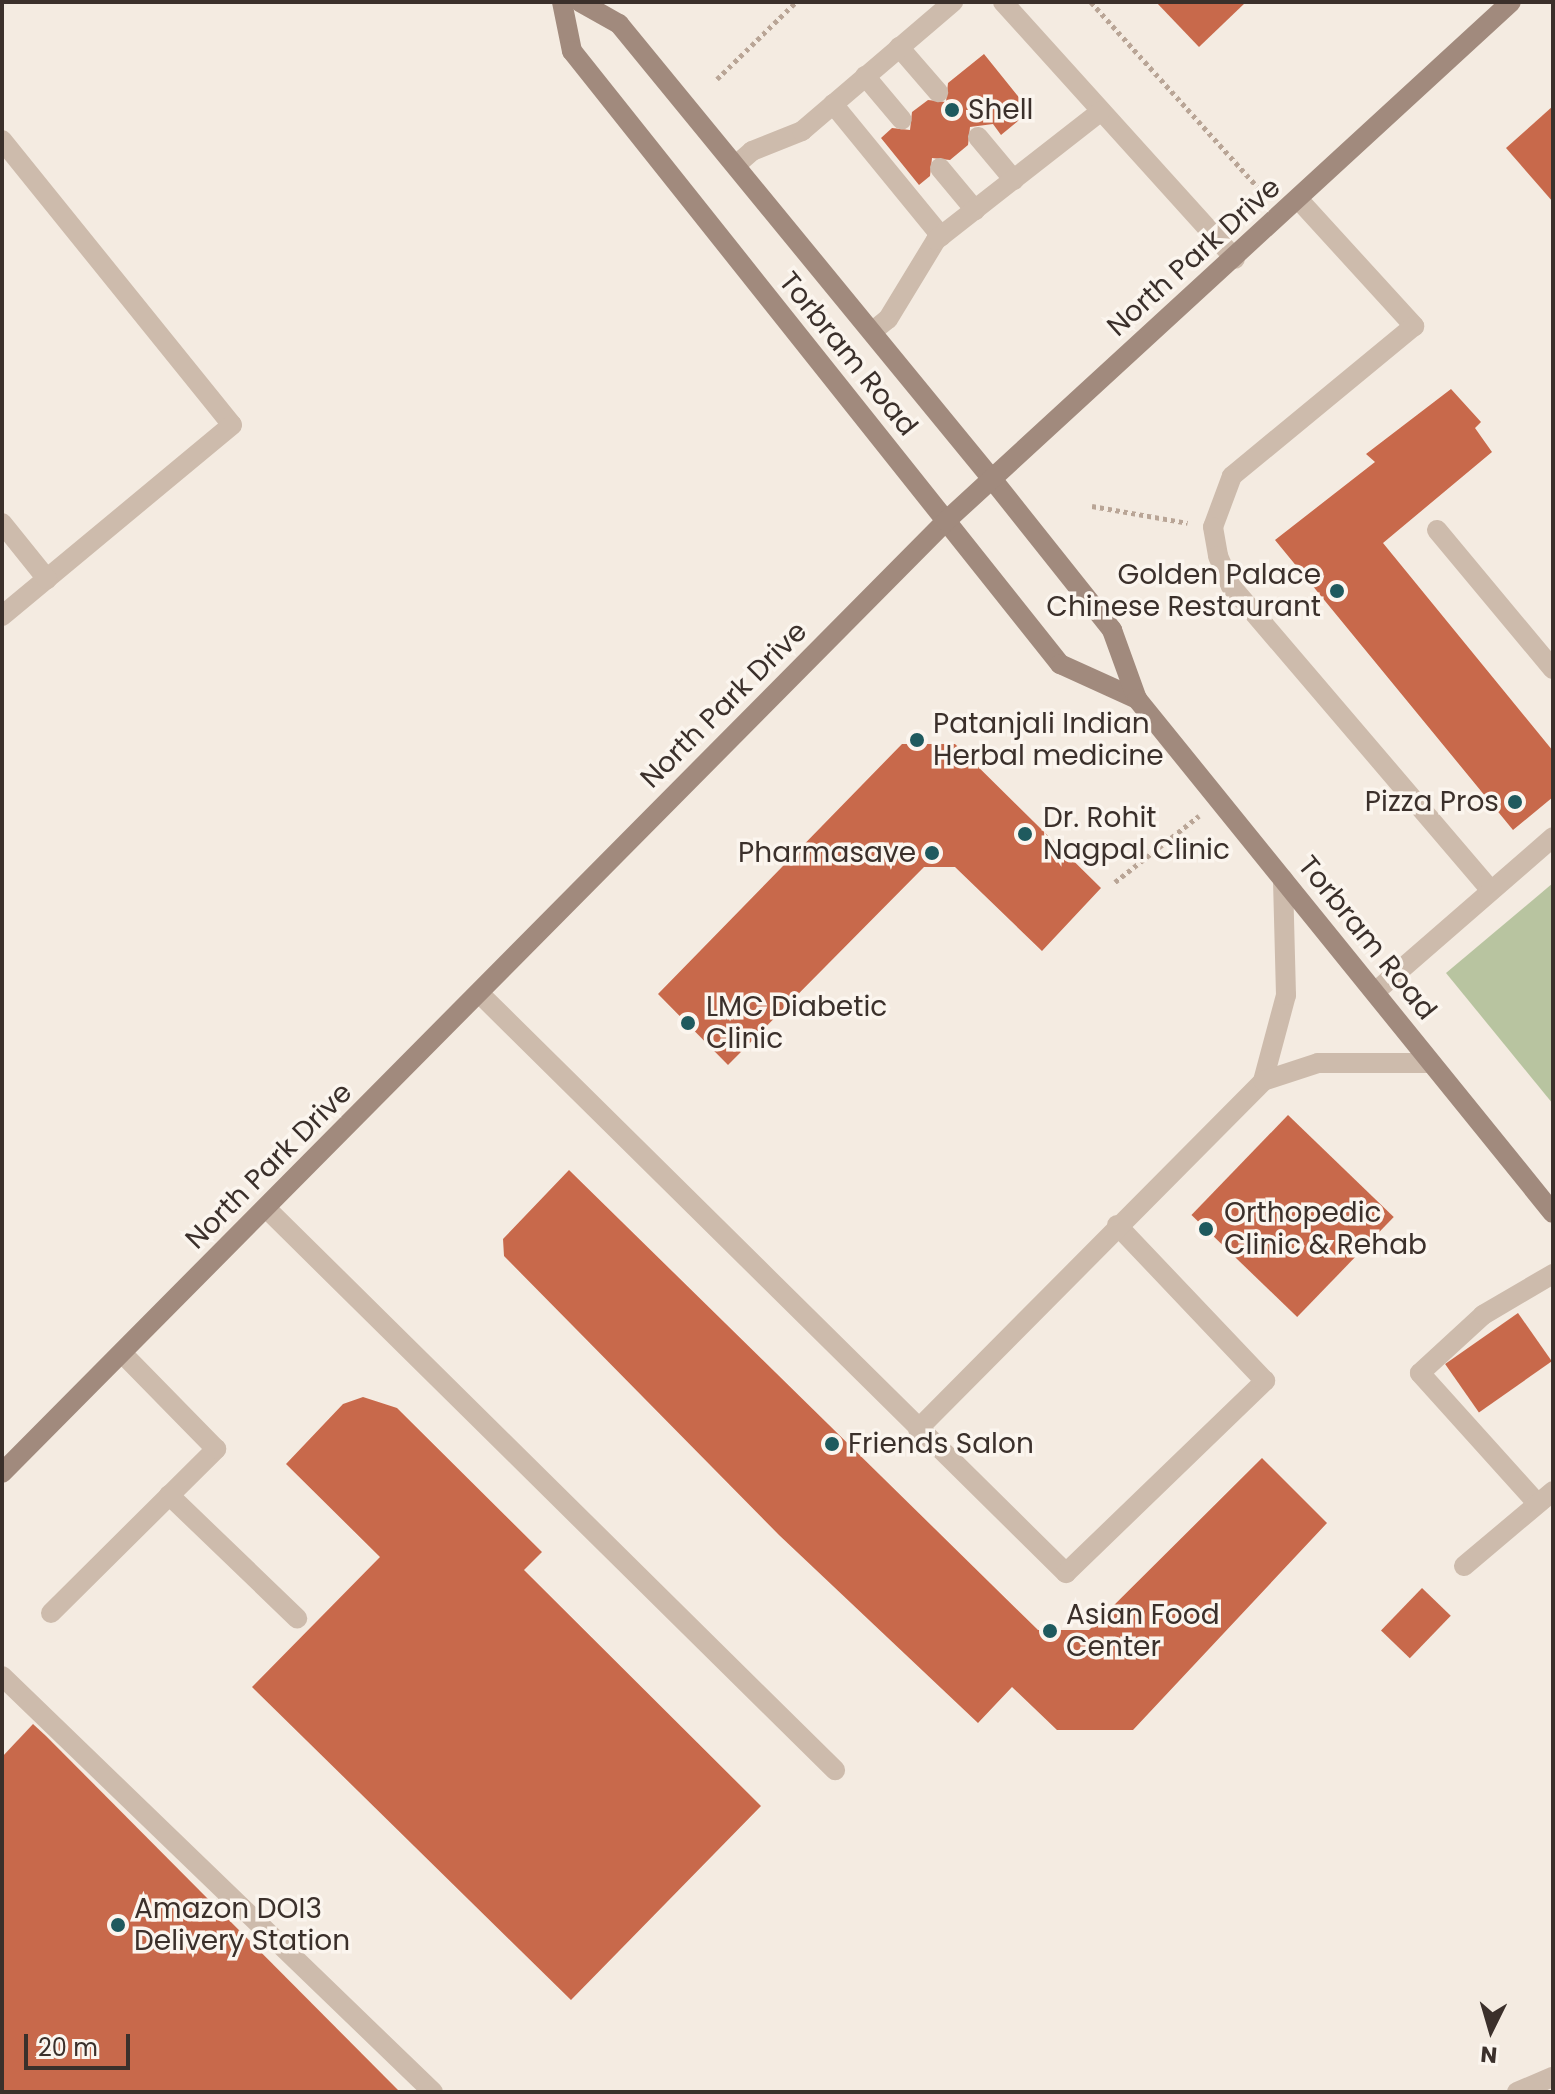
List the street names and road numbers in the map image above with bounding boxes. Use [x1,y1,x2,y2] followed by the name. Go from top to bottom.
[1101,170,1287,344] street label: North Park Drive
[772,265,924,443] street label: Torbram Road
[634,615,814,795] street label: North Park Drive
[1291,849,1443,1027] street label: Torbram Road
[179,1076,359,1256] street label: North Park Drive

